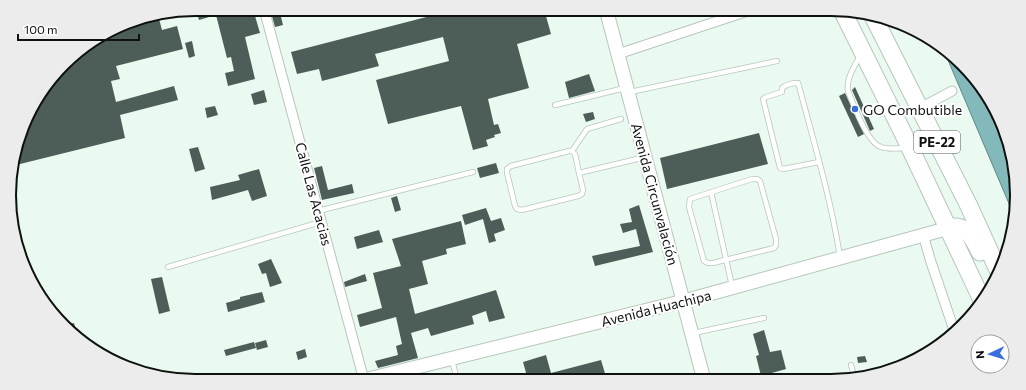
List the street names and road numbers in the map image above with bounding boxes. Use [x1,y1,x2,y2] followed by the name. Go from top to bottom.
[628,121,682,267] street label: Avenida Circunvalación
[914,131,960,153] road number: PE-22
[292,140,336,248] street label: Calle Las Acacias
[599,286,713,330] street label: Avenida Huachipa

